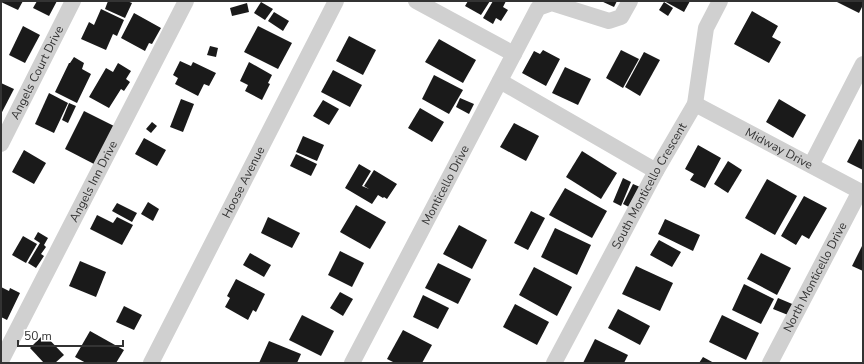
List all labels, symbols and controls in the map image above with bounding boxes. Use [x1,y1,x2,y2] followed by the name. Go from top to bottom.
[7,23,67,122] street label: Angels Court Drive
[608,119,691,252] street label: South Monticello Crescent
[742,124,815,173] street label: Midway Drive
[66,138,121,225] street label: Angels Inn Drive
[418,142,473,228] street label: Monticello Drive
[218,144,268,221] street label: Hoose Avenue
[780,219,850,335] street label: North Monticello Drive
[18,322,123,348] scale bar
[24,328,52,344] text: 50 m

